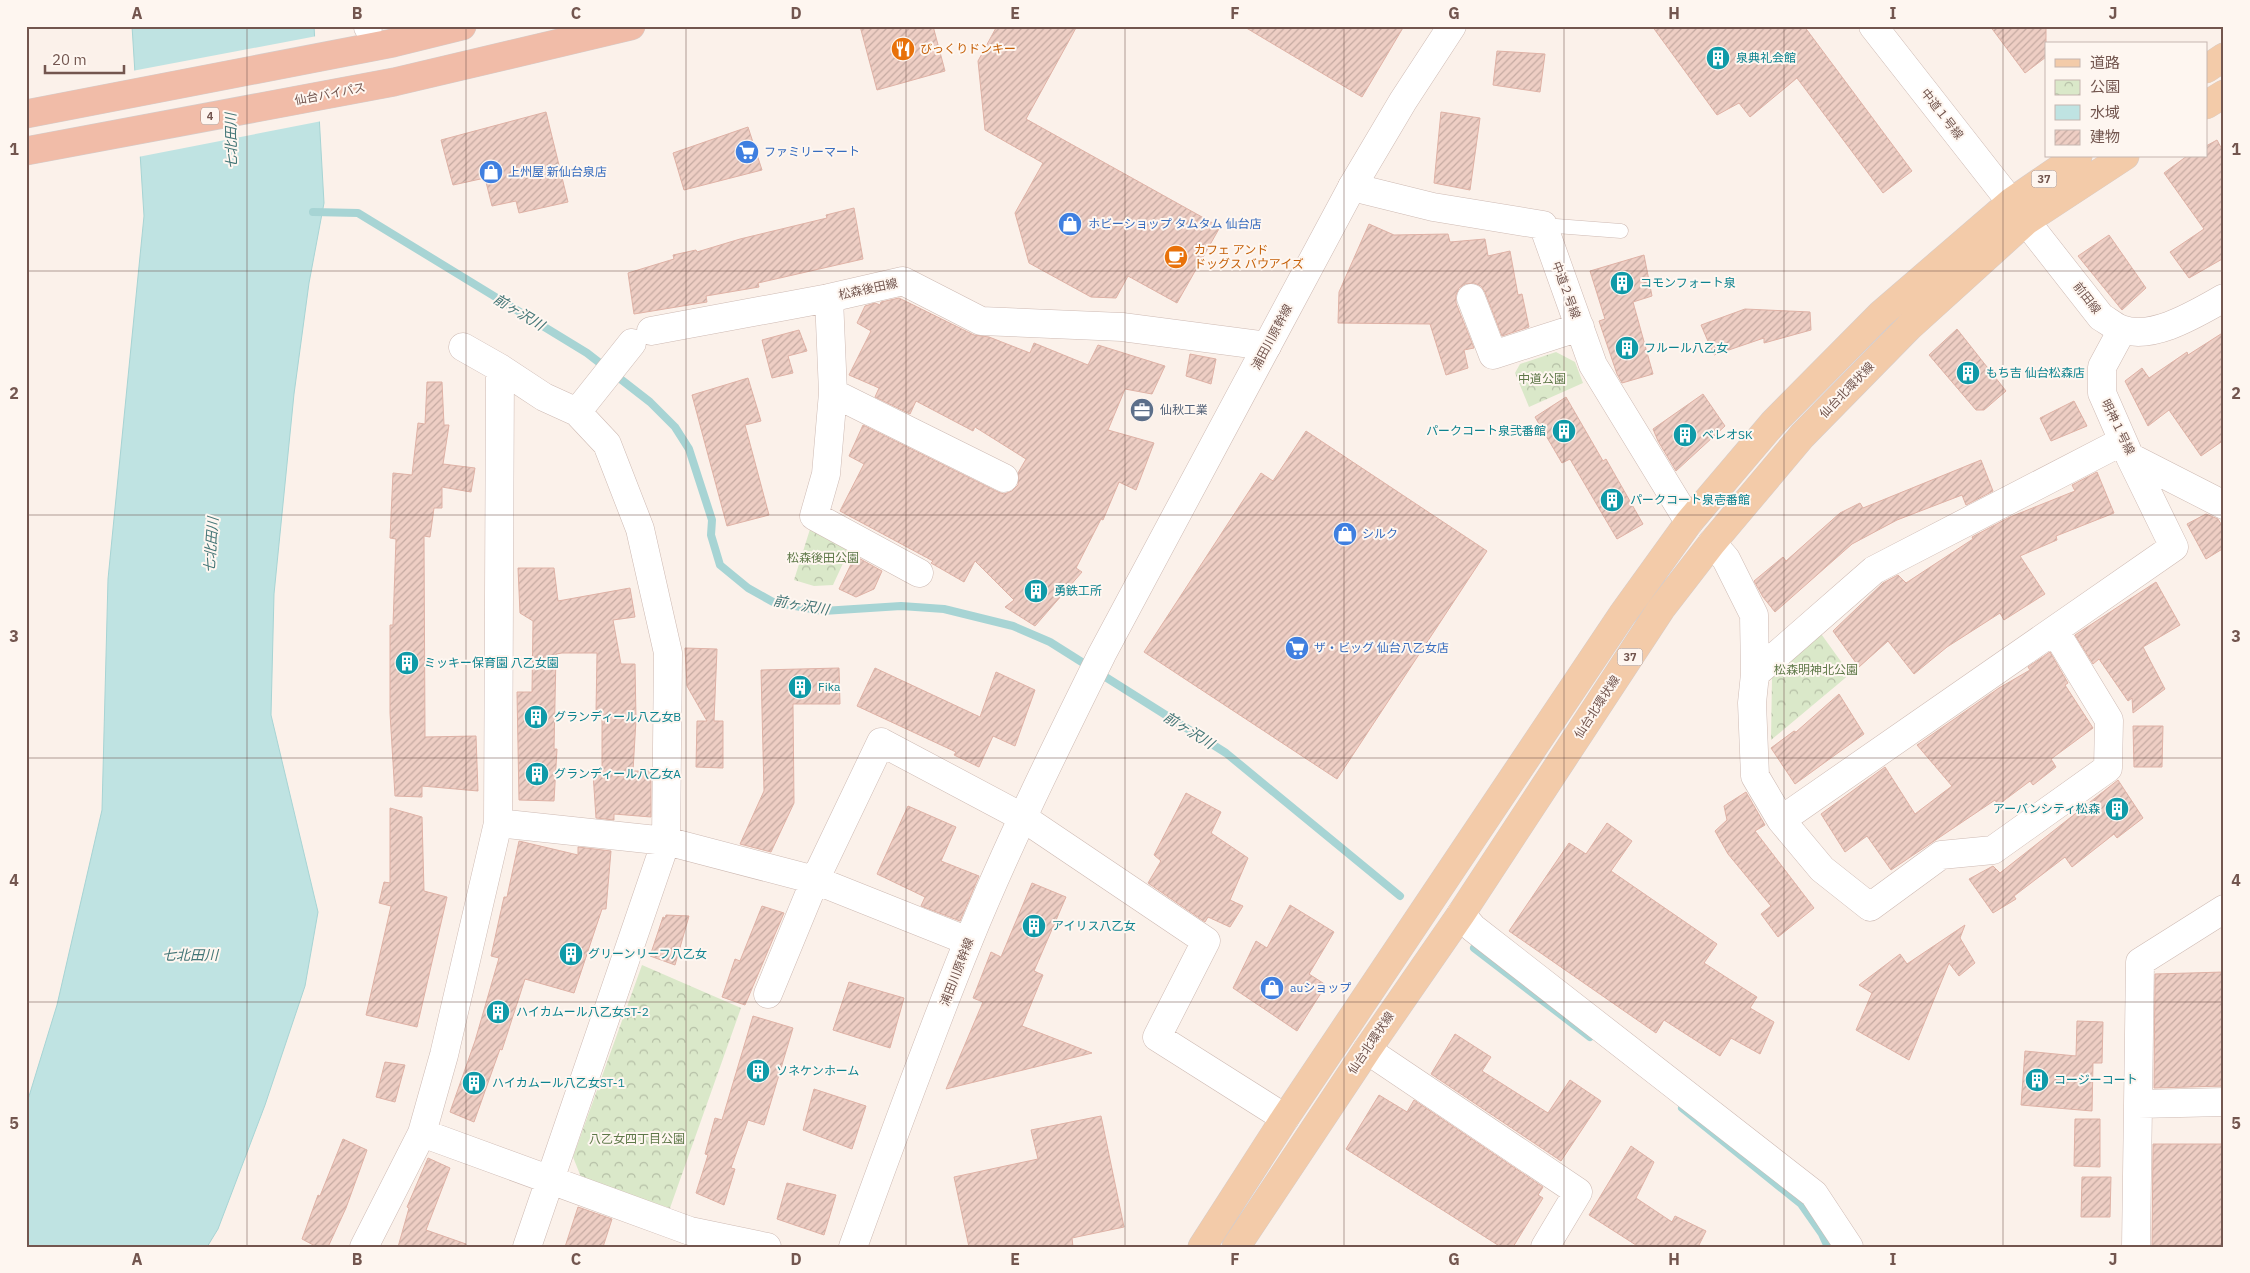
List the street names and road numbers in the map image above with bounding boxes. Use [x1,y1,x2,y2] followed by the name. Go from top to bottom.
[293,79,367,108] street label: 仙台バイパス
[1918,85,1967,142] street label: 中道１号線
[201,108,219,124] road number: 4
[2032,170,2056,188] road number: 37
[1549,259,1584,321] street label: 中道２号線
[837,275,899,302] street label: 松森後田線
[2070,279,2104,316] street label: 前田線
[1248,301,1295,372] street label: 浦田川原幹線
[1816,359,1877,421] street label: 仙台北環状線
[2099,397,2138,457] street label: 明神１号線
[1618,649,1642,666] road number: 37
[1571,672,1622,741] street label: 仙台北環状線
[937,936,976,1008] street label: 浦田川原幹線
[1344,1009,1397,1077] street label: 仙台北環状線

